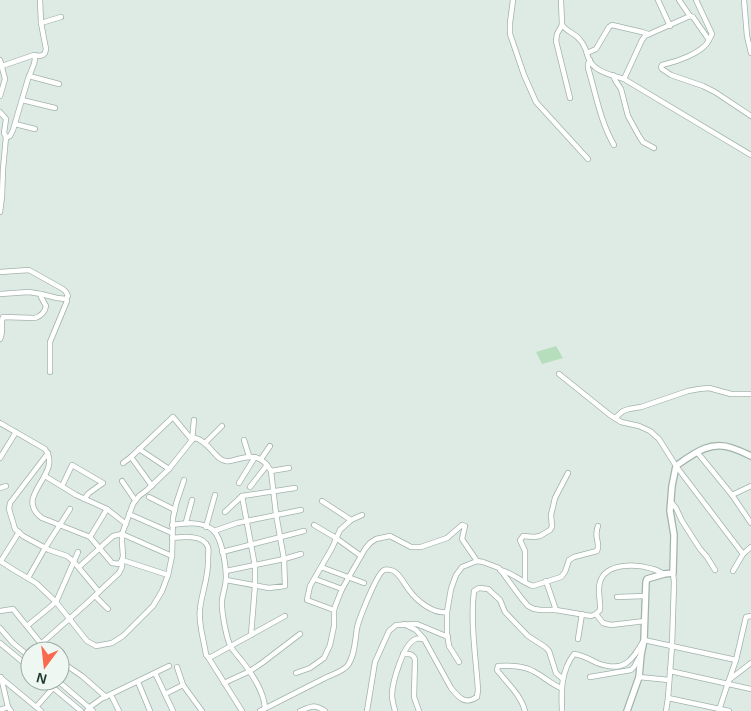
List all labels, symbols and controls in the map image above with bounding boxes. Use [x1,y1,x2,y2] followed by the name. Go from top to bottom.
[20,641,70,691] north arrow
[35,670,49,688] text: N

